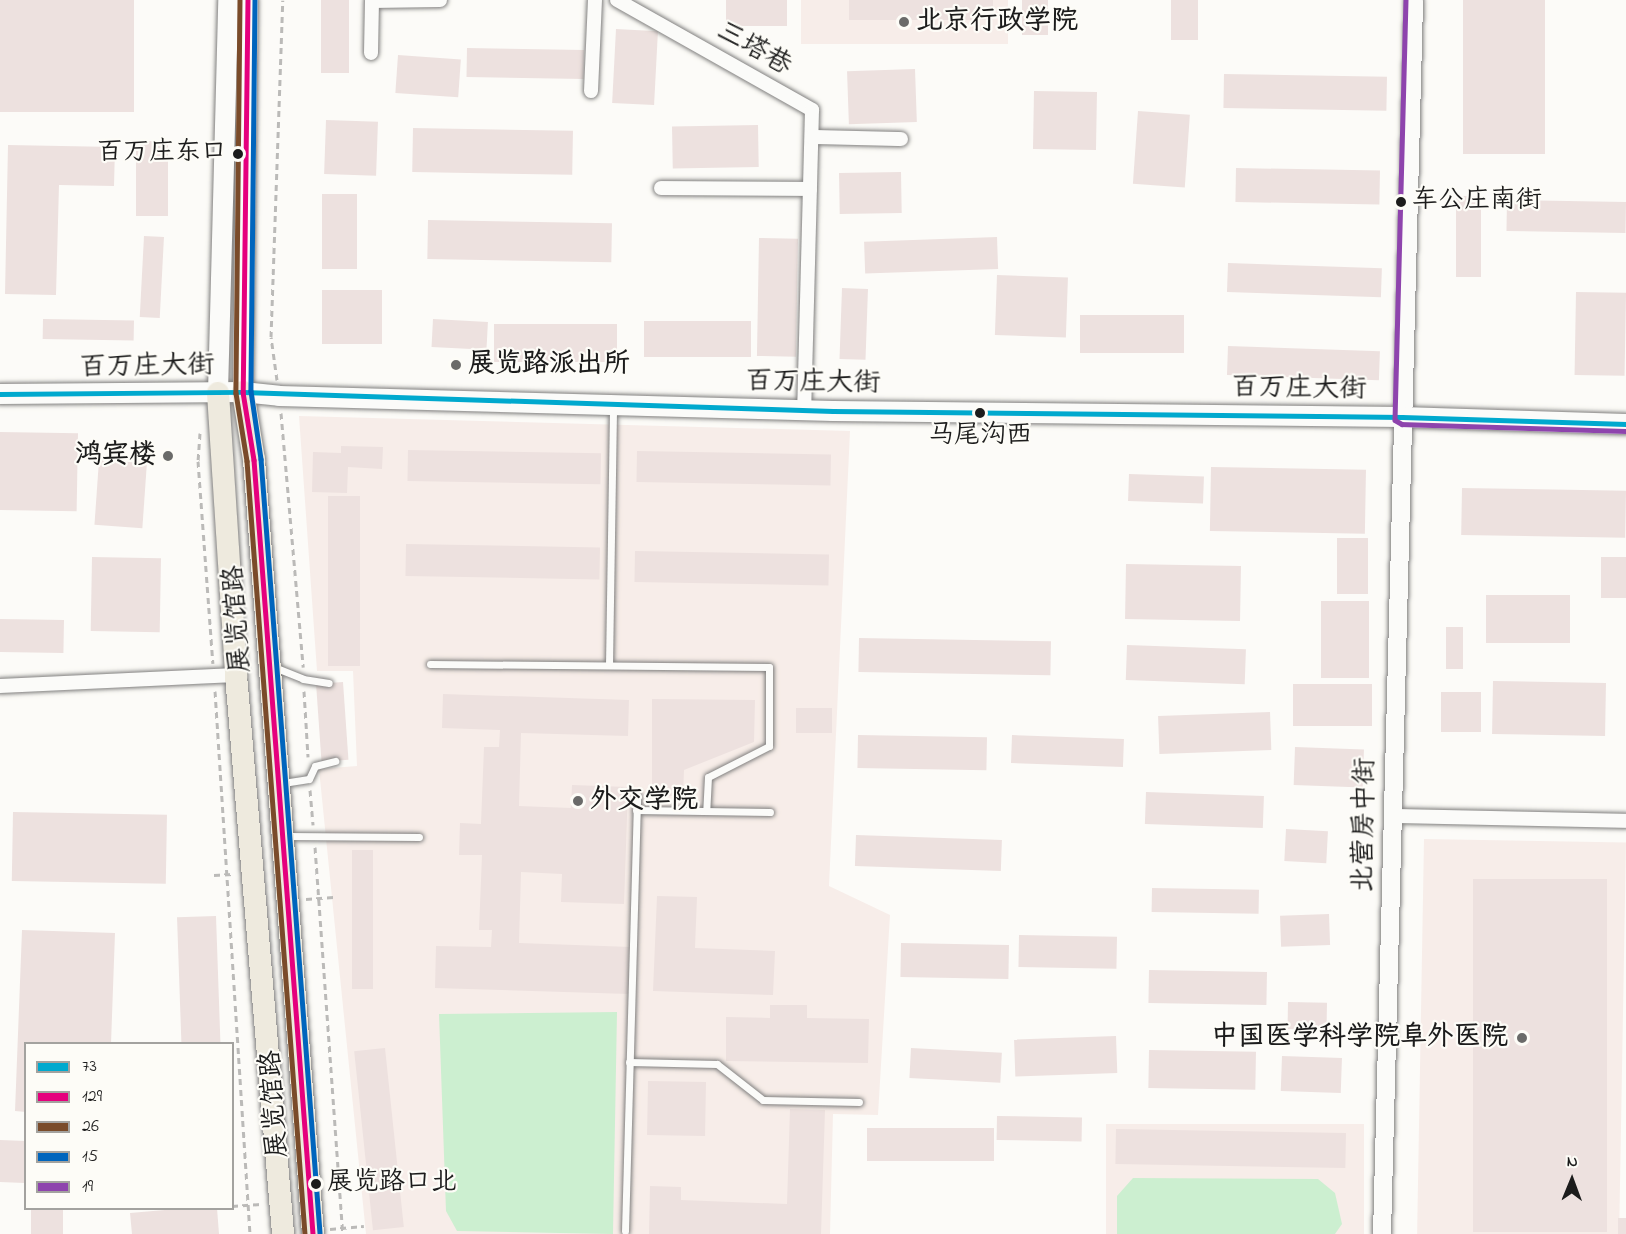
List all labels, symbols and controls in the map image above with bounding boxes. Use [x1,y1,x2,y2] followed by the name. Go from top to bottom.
[916,6,1078,38] place label: 北京行政学院
[711,15,797,83] street label: 三塔巷
[897,15,911,29] marker: 北京行政学院
[97,138,227,170] place label: 百万庄东口
[232,148,244,160] marker: 百万庄东口
[1412,186,1542,218] place label: 车公庄南街
[1395,196,1407,208] marker: 车公庄南街
[468,349,630,381] place label: 展览路派出所
[79,350,215,384] street label: 百万庄大街
[449,358,463,372] marker: 展览路派出所
[745,366,881,400] street label: 百万庄大街
[1231,372,1367,406] street label: 百万庄大街
[974,407,986,419] marker: 马尾沟西
[928,421,1032,453] place label: 马尾沟西
[75,440,156,472] place label: 鸿宾楼
[161,449,175,463] marker: 鸿宾楼
[218,564,258,674] street label: 展览馆路
[1348,757,1382,893] street label: 北营房中街
[590,785,698,817] place label: 外交学院
[571,794,585,808] marker: 外交学院
[1211,1022,1508,1054] place label: 中国医学科学院阜外医院
[1513,1029,1531,1047] marker: 中国医学科学院阜外医院
[24,1042,234,1210] legend
[255,1049,295,1159] street label: 展览馆路
[82,1054,97,1080] text: 73
[82,1084,102,1110] text: 129
[82,1114,99,1140] text: 26
[82,1144,98,1170] text: 15
[1542,1150,1602,1210] north arrow
[1567,1150,1578,1174] text: N
[327,1168,457,1200] place label: 展览路口北
[82,1174,93,1200] text: 19
[310,1178,322,1190] marker: 展览路口北

